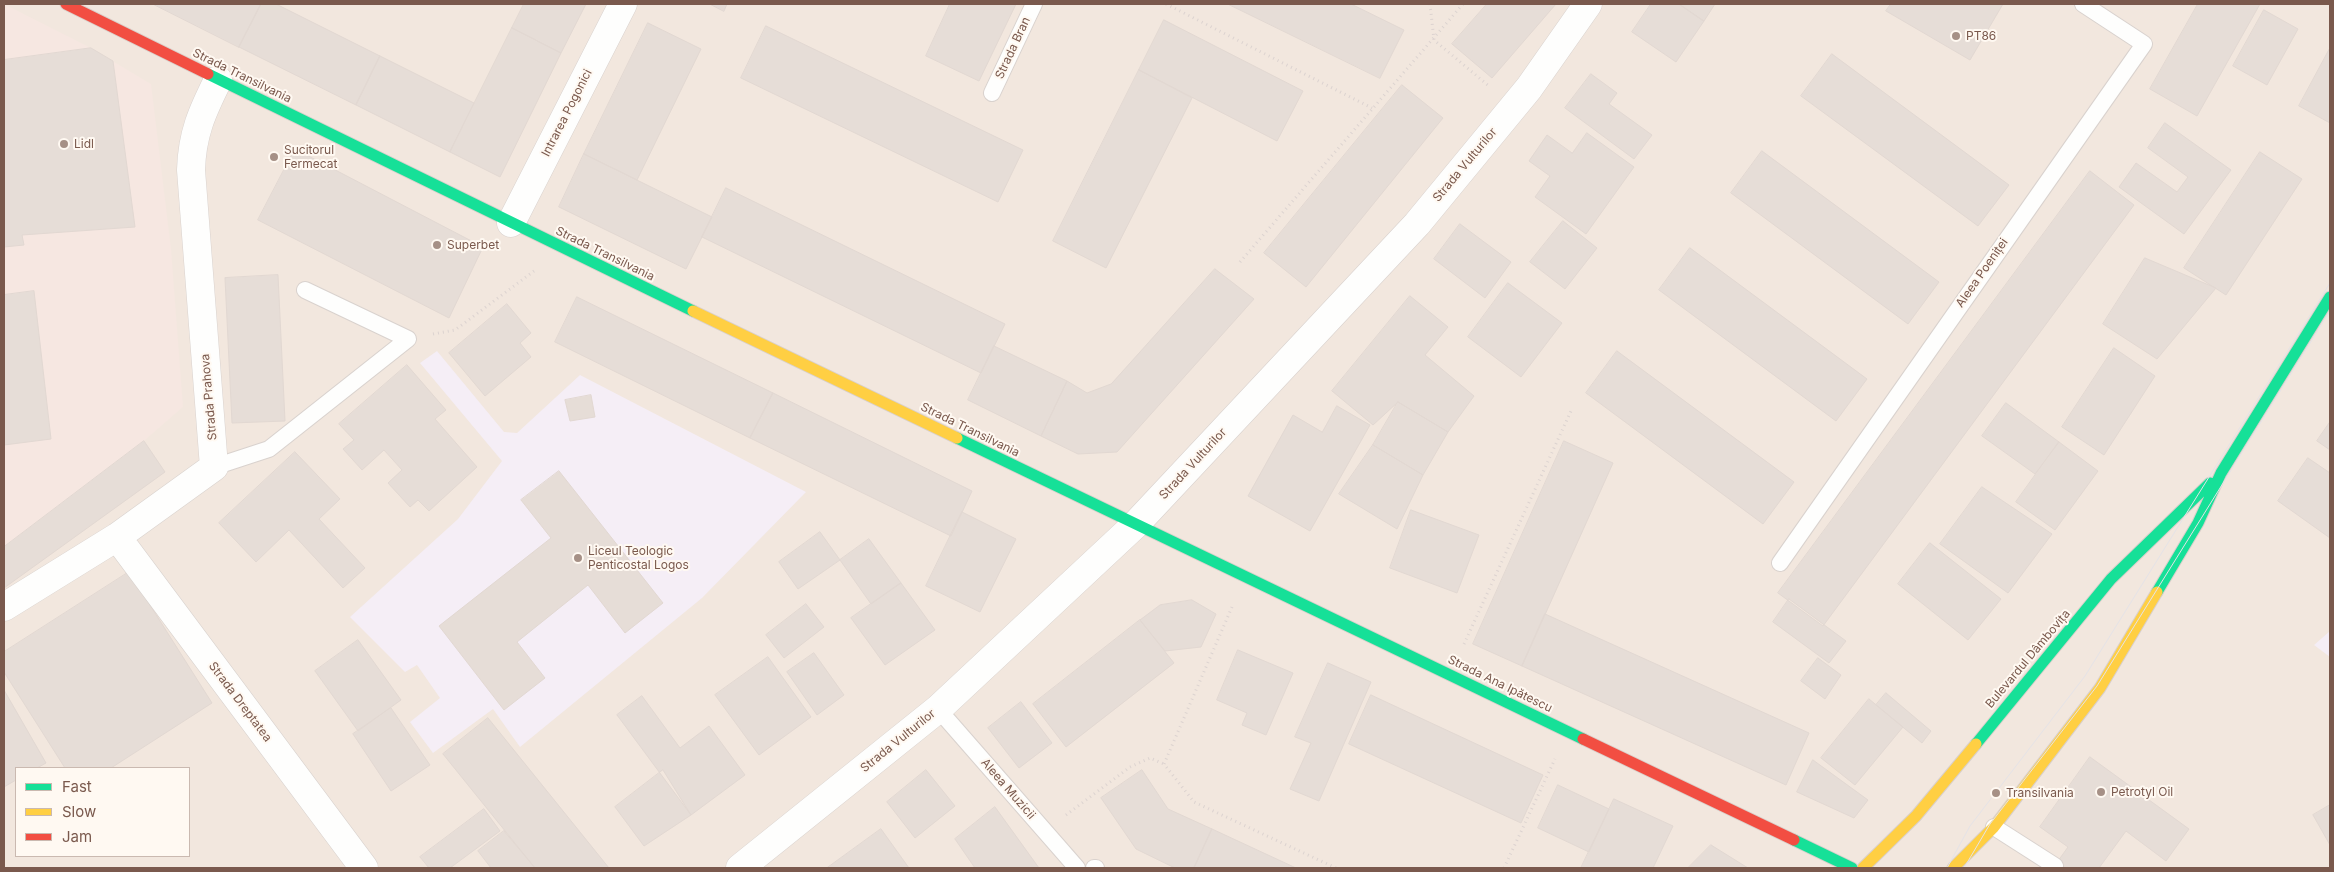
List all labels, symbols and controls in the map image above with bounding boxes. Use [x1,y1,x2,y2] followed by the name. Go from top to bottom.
[992,15,1034,81] street label: Strada Bran
[1966,29,1996,43] place label: PT86
[1950,30,1962,42] marker: PT86
[190,46,294,106] street label: Strada Transilvania
[539,67,595,159] street label: Intrarea Pogonici
[1430,125,1500,205] street label: Strada Vulturilor
[74,137,94,151] place label: Lidl
[58,138,70,150] marker: Lidl
[284,143,337,171] place label: Sucitorul Fermecat
[268,151,280,163] marker: Sucitorul Fermecat
[553,224,657,284] street label: Strada Transilvania
[1953,236,2011,310] street label: Aleea Poeniței
[447,238,499,252] place label: Superbet
[431,239,443,251] marker: Superbet
[198,353,220,441] street label: Strada Prahova
[918,400,1022,460] street label: Strada Transilvania
[1156,425,1230,503] street label: Strada Vulturilor
[588,544,689,572] place label: Liceul Teologic Penticostal Logos
[572,552,584,564] marker: Liceul Teologic Penticostal Logos
[1983,607,2073,711] street label: Bulevardul Dâmbovița
[1445,652,1555,716] street label: Strada Ana Ipătescu
[205,659,275,745] street label: Strada Dreptatea
[858,706,938,776] street label: Strada Vulturilor
[978,756,1038,822] street label: Aleea Muzicii
[15,767,190,857] legend
[62,777,92,796] text: Fast
[2111,785,2173,799] place label: Petrotyl Oil
[2006,786,2074,800] place label: Transilvania
[2095,786,2107,798] marker: Petrotyl Oil
[1990,787,2002,799] marker: Transilvania
[62,802,96,821] text: Slow
[62,827,92,846] text: Jam

